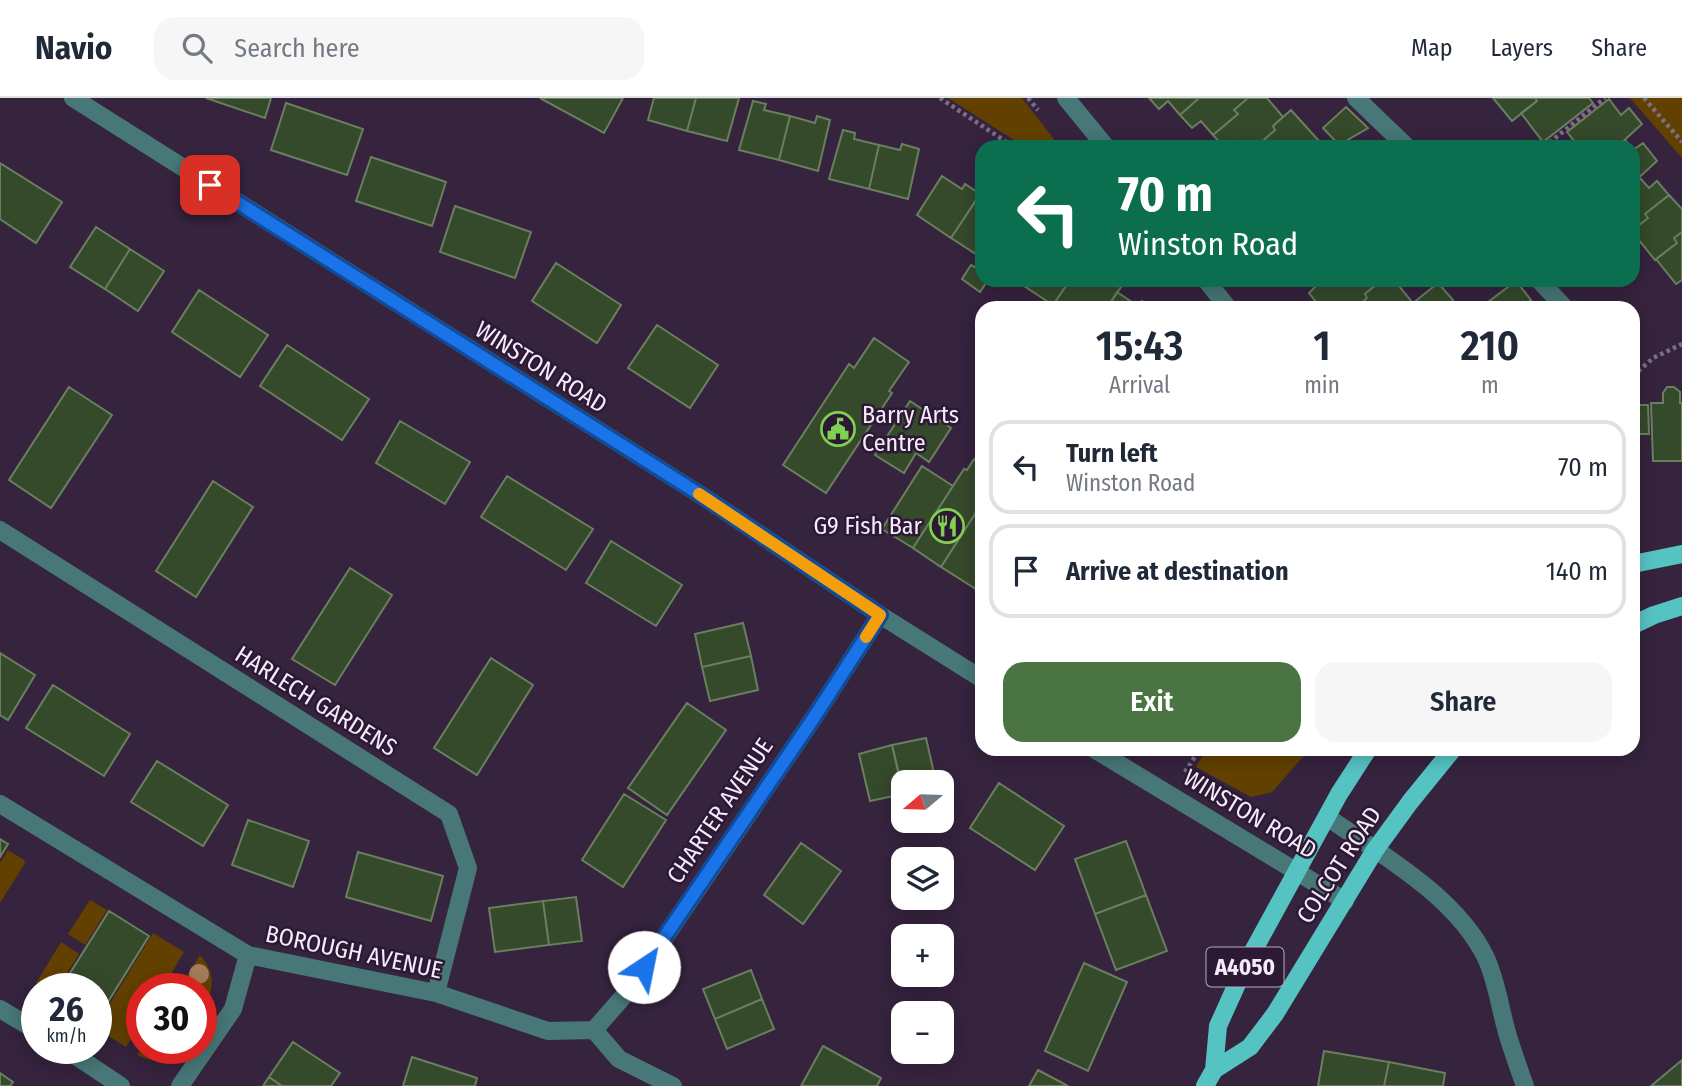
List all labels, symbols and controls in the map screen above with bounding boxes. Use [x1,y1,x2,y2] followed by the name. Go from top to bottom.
[154,17,644,80] search box
[35,28,112,68] text: Navio
[178,29,216,67] icon: search
[234,33,360,64] text: Search here
[1411,34,1453,62] text: Map
[1491,34,1553,62] text: Layers
[1591,34,1647,62] text: Share
[180,155,240,215] pin
[1118,165,1213,224] text: 70 m
[191,166,229,204] icon: arrive
[1003,168,1094,259] icon: left
[1118,225,1298,263] text: Winston Road
[470,315,612,419] street label: WINSTON ROAD
[1096,321,1183,371] text: 15:43
[1313,321,1331,371] text: 1
[1461,321,1519,371] text: 210
[1109,371,1170,399] text: Arrival
[1304,371,1340,399] text: min
[1481,371,1499,399] text: m
[862,401,959,457] place label: Barry Arts Centre
[819,410,857,448] public building icon: Barry Arts Centre
[1066,438,1158,469] text: Turn left
[1007,448,1045,486] icon: left
[1558,452,1608,483] text: 70 m
[1066,469,1195,497] text: Winston Road
[928,507,966,545] restaurant icon: G9 Fish Bar
[814,512,923,540] place label: G9 Fish Bar
[1007,552,1045,590] icon: arrive
[1066,556,1289,587] text: Arrive at destination
[1546,556,1608,587] text: 140 m
[230,640,402,762] street label: HARLECH GARDENS
[1003,662,1301,742] button: Exit
[1315,662,1612,742] button: Share
[661,733,779,889] street label: CHARTER AVENUE
[1178,763,1322,865] street label: WINSTON ROAD
[891,770,954,833] north arrow
[891,770,954,1064] map controls
[1291,801,1387,929] street label: COLCOT ROAD
[891,847,954,910] button: layers
[263,920,445,984] street label: BOROUGH AVENUE
[891,924,954,987] button: +
[607,930,681,1004] position arrow
[1206,947,1284,986] road number: A4050
[126,973,217,1064] speed limit sign: 30
[49,988,84,1030] text: 26
[891,1001,954,1064] button: −
[46,1025,87,1047] text: km/h

